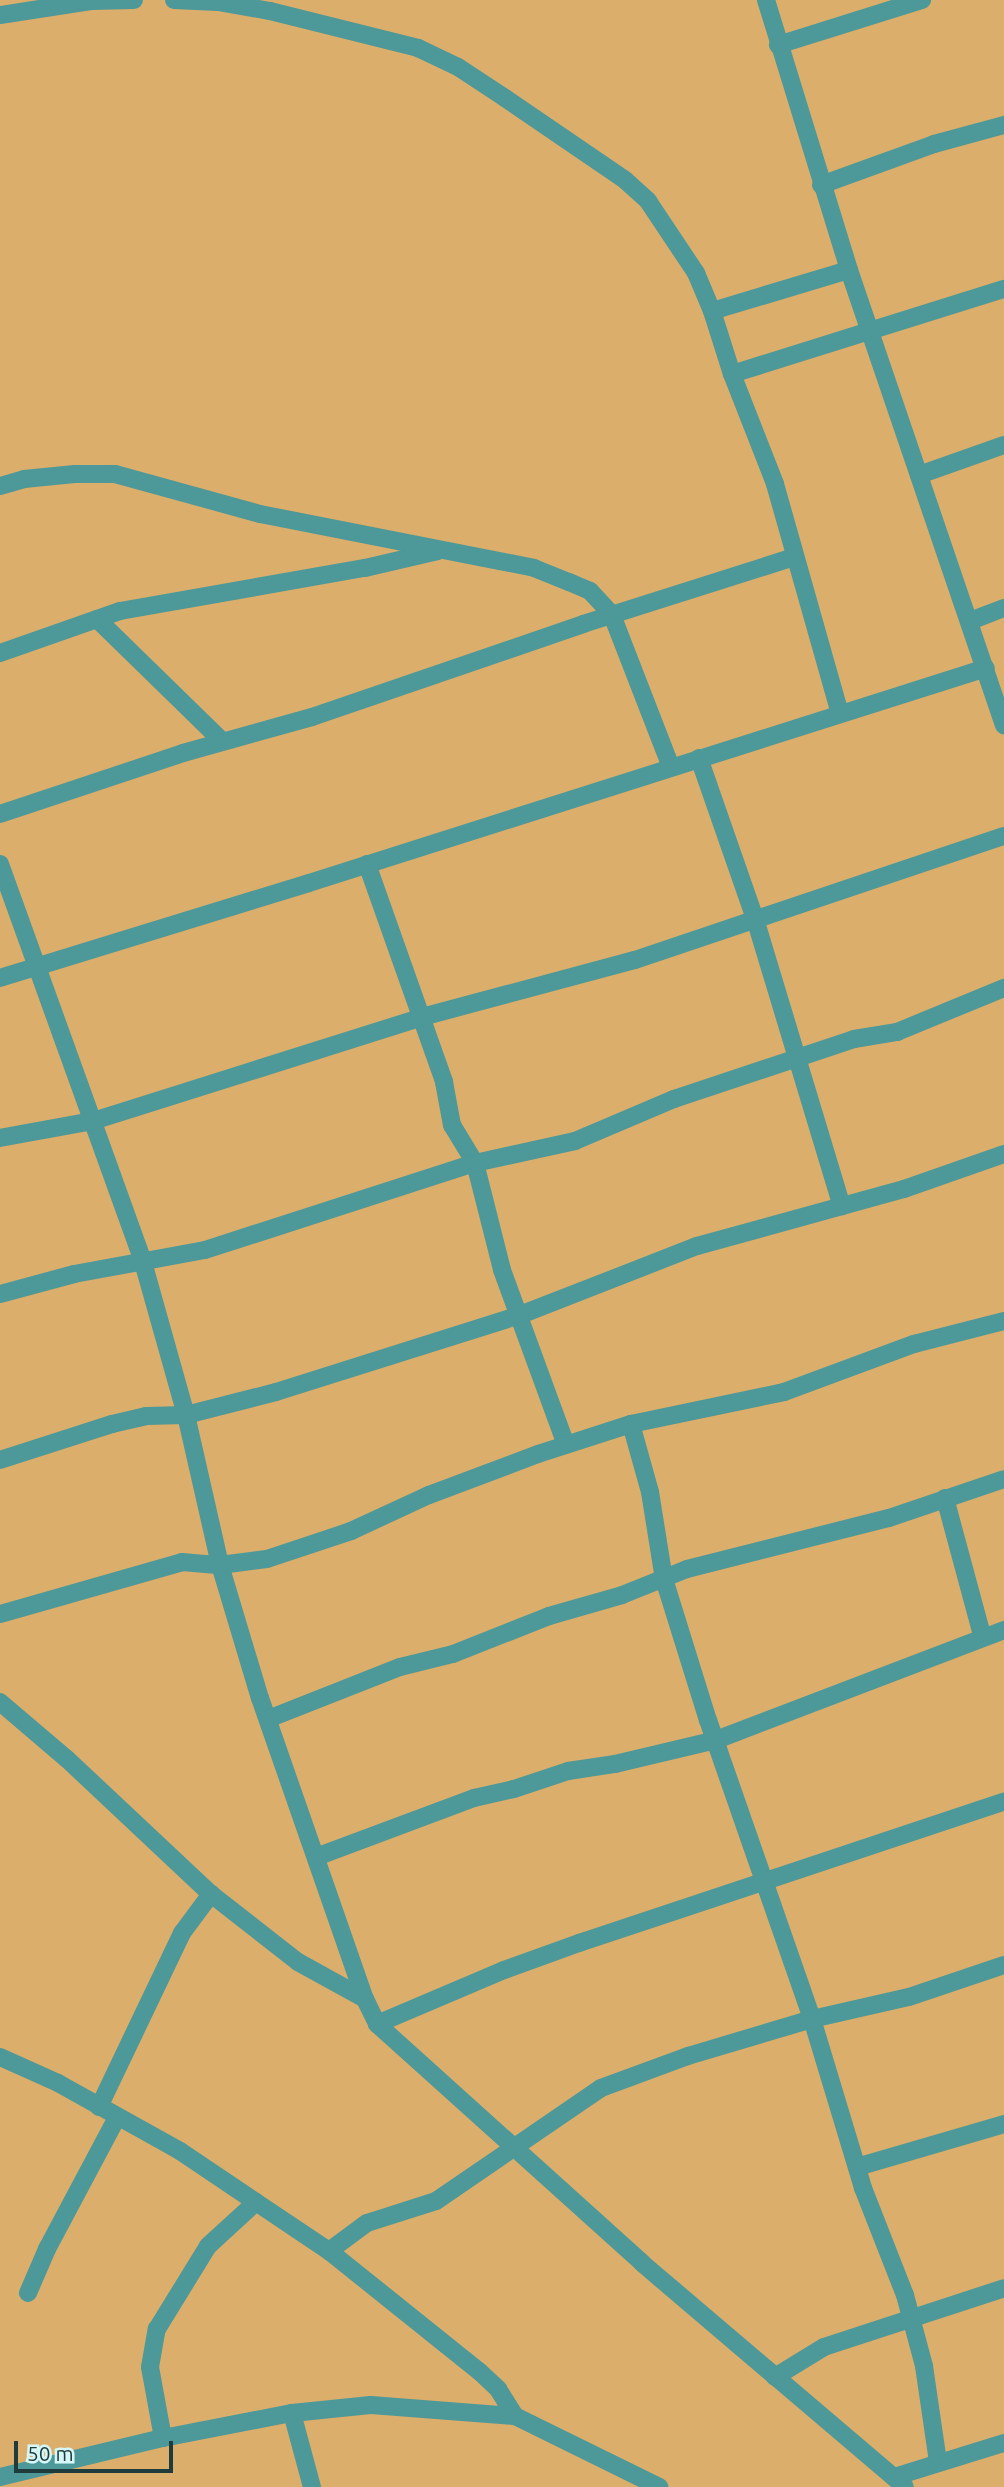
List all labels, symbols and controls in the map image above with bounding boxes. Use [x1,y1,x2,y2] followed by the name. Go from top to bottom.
[18,2428,177,2472] scale bar
[27,2441,74,2465] text: 50 m

